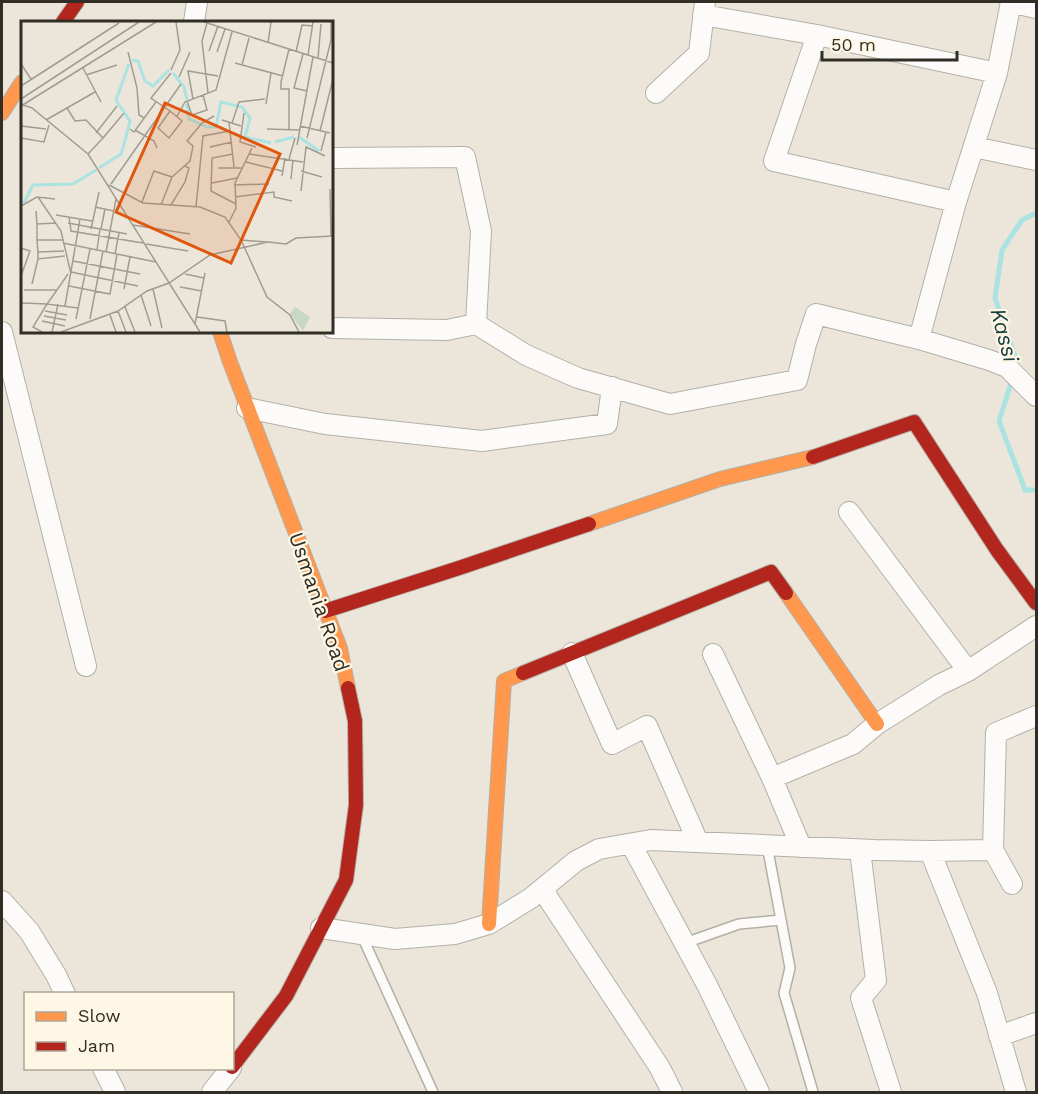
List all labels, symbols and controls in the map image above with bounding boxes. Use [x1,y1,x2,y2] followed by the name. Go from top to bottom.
[21,21,333,333] inset map
[822,24,957,62] scale bar
[831,34,876,55] text: 50 m
[985,305,1024,366] water label: Kassi
[284,529,355,675] street label: Usmania Road
[24,992,234,1070] legend
[78,1005,121,1026] text: Slow
[78,1035,115,1056] text: Jam

